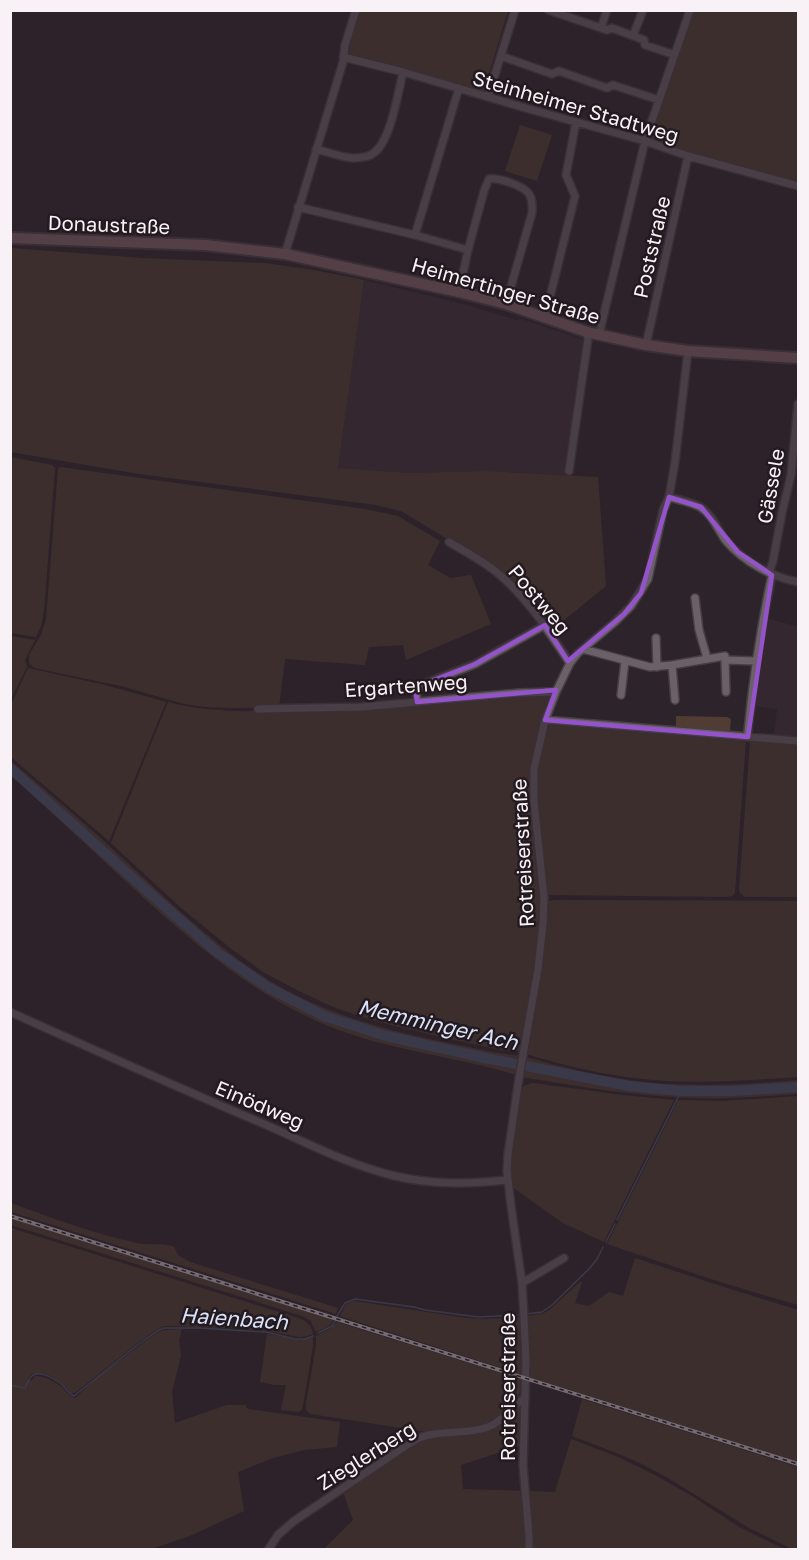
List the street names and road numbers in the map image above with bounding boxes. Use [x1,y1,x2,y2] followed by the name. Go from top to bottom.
[470,65,682,147] street label: Steinheimer Stadtweg
[628,194,674,300] street label: Poststraße
[47,210,171,238] street label: Donaustraße
[409,252,603,328] street label: Heimertinger Straße
[752,446,788,526] street label: Gässele
[504,559,576,639] street label: Postweg
[344,669,468,701] street label: Ergartenweg
[506,778,538,928] street label: Rotreiserstraße
[212,1075,308,1133] street label: Einödweg
[495,1313,519,1461] street label: Rotreiserstraße
[313,1415,419,1495] street label: Zieglerberg

